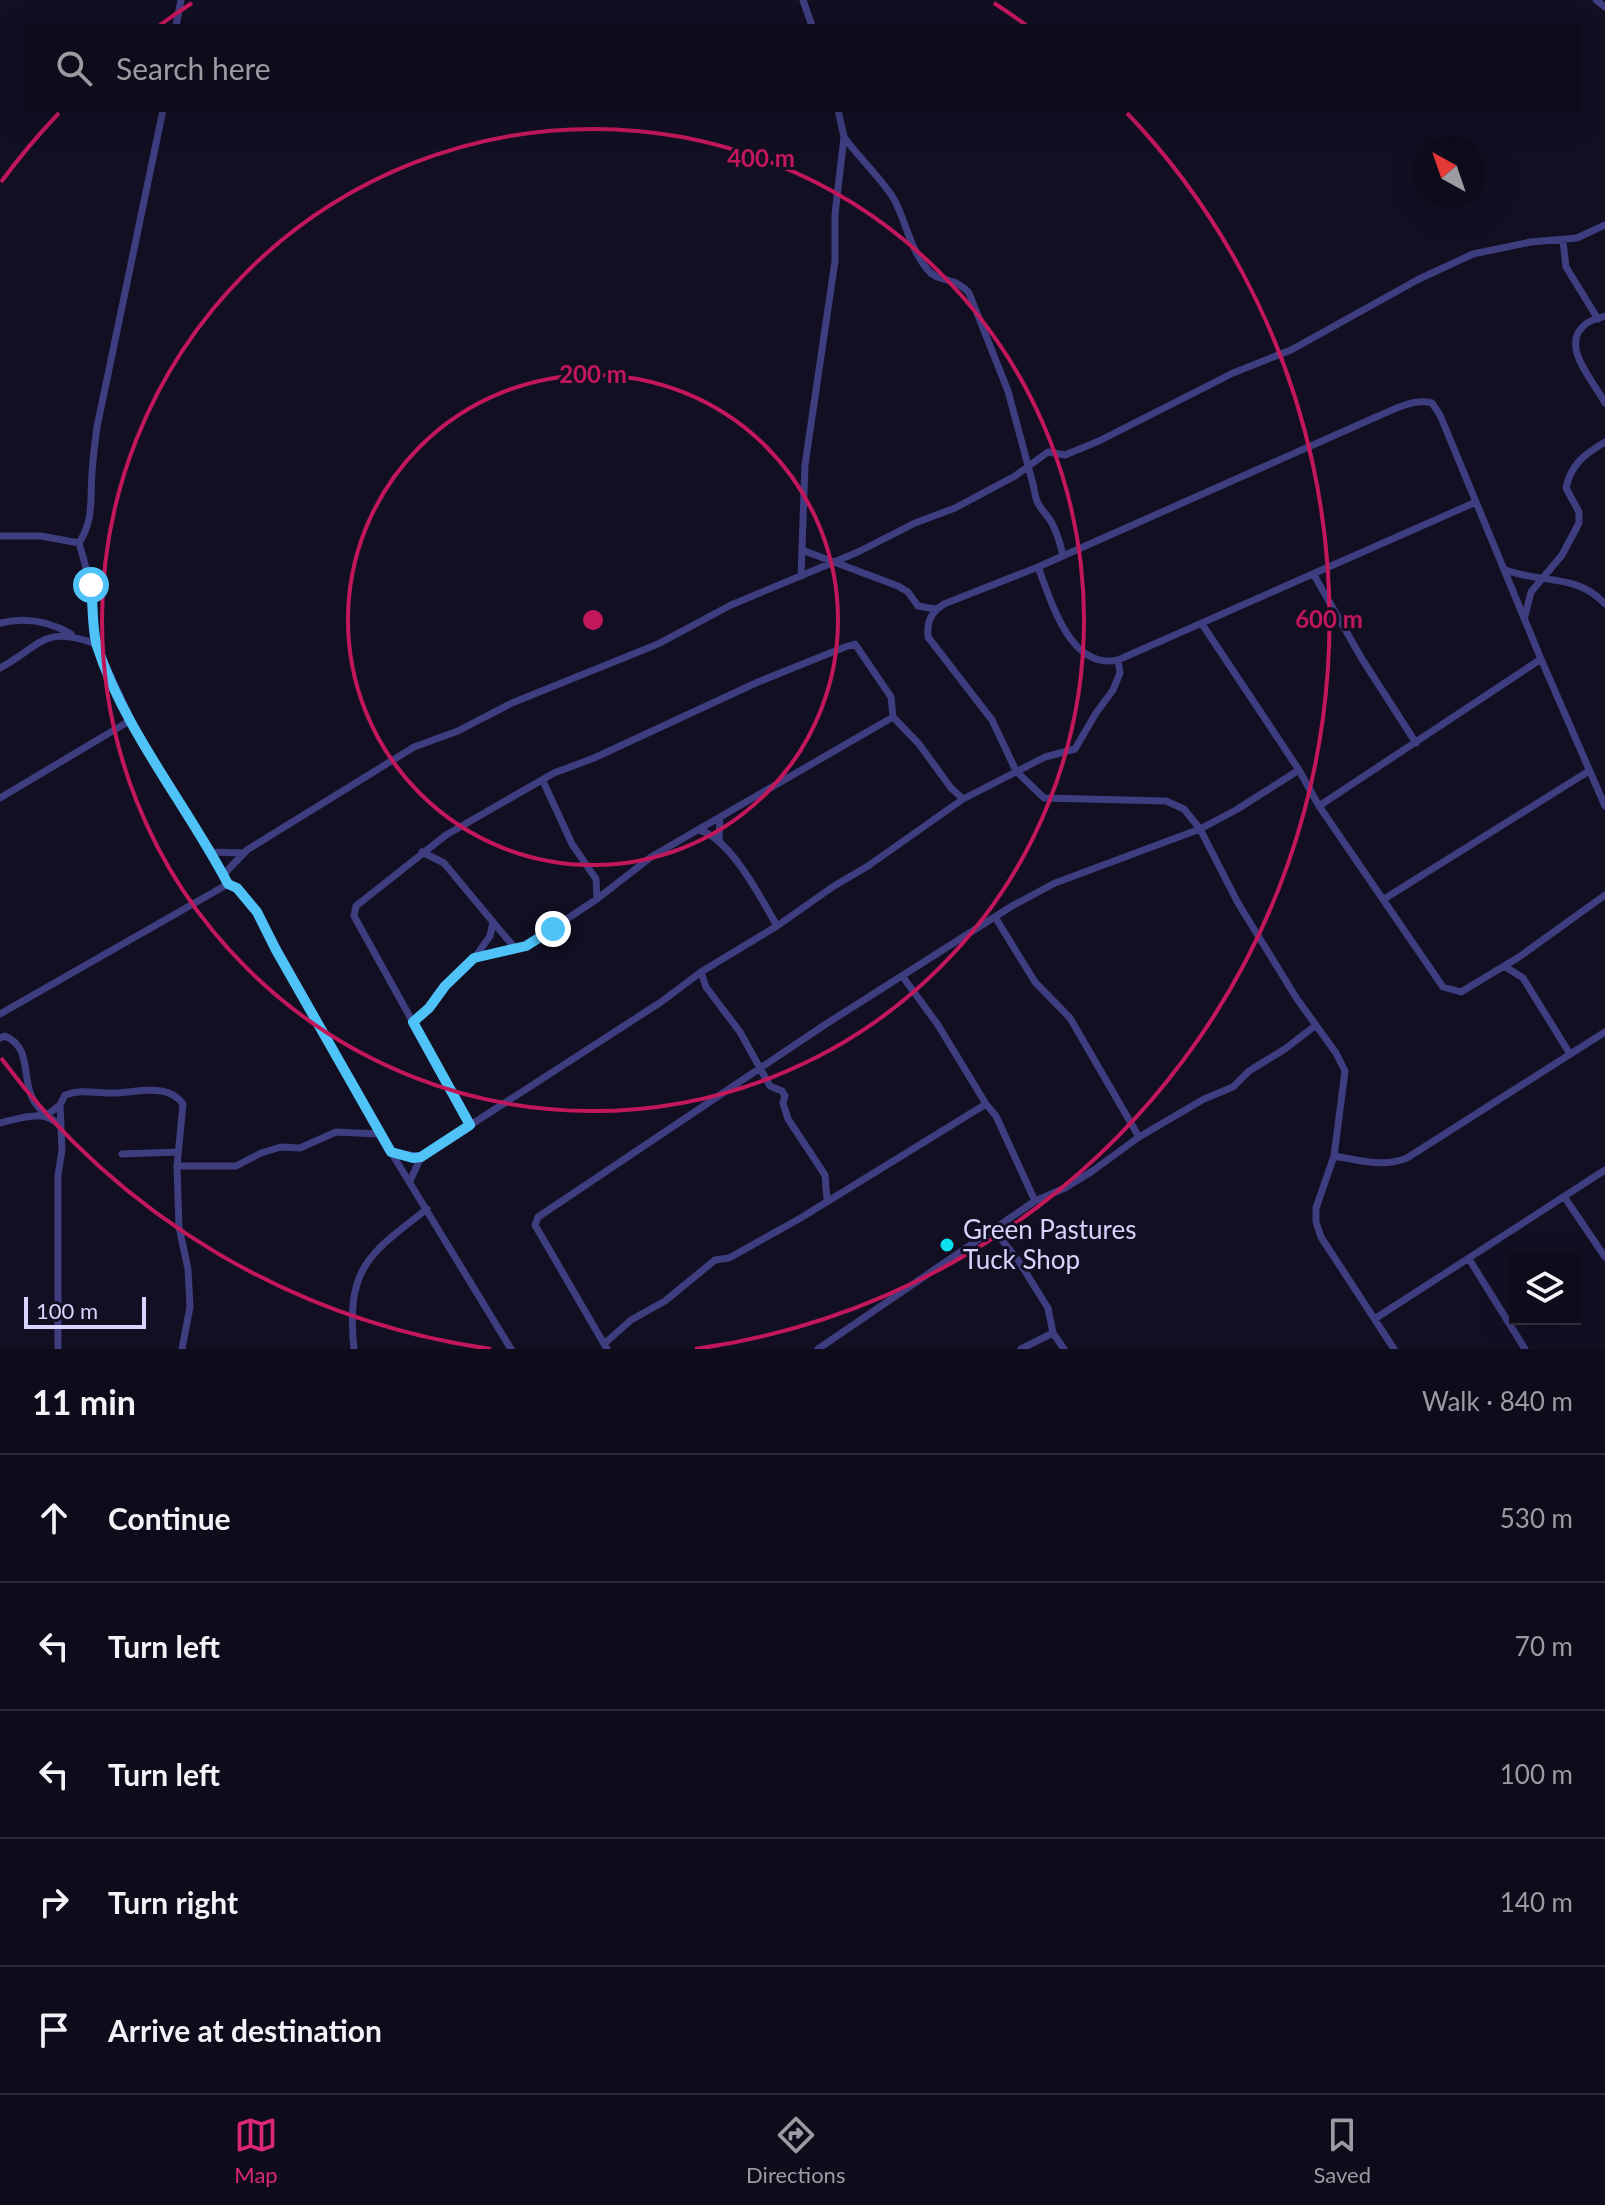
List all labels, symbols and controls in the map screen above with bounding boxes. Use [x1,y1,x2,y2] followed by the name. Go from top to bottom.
[24,24,1581,112] search box
[52,46,96,90] icon: search
[116,50,271,86] text: Search here
[1413,136,1485,208] north arrow
[727,143,795,172] text: 400 m
[559,359,627,388] text: 200 m
[73,567,109,603] route start
[1295,604,1363,633] text: 600 m
[579,606,607,634] centre of rings
[535,911,571,947] route end
[963,1213,1136,1275] place label: Green Pastures Tuck Shop
[938,1236,956,1254] marker: Green Pastures Tuck Shop
[1509,1253,1581,1325] map controls
[1509,1253,1581,1325] button: layers
[24,1293,146,1329] scale bar
[36,1297,98,1324] text: 100 m
[32,1381,136,1422] text: 11 min
[1422,1385,1573,1417] text: Walk · 840 m
[32,1496,76,1540] icon: ahead
[108,1500,231,1536] text: Continue
[1500,1502,1573,1534] text: 530 m
[32,1624,76,1668] icon: left
[108,1628,220,1664] text: Turn left
[1515,1630,1573,1662] text: 70 m
[32,1752,76,1796] icon: left
[108,1756,220,1792] text: Turn left
[1500,1758,1573,1790] text: 100 m
[32,1880,76,1924] icon: right
[108,1884,238,1920] text: Turn right
[1500,1886,1573,1918] text: 140 m
[32,2008,76,2052] icon: arrive
[108,2012,382,2048] text: Arrive at destination
[234,2113,278,2188] tab: Map
[746,2113,845,2188] tab: Directions
[1313,2113,1371,2188] tab: Saved

